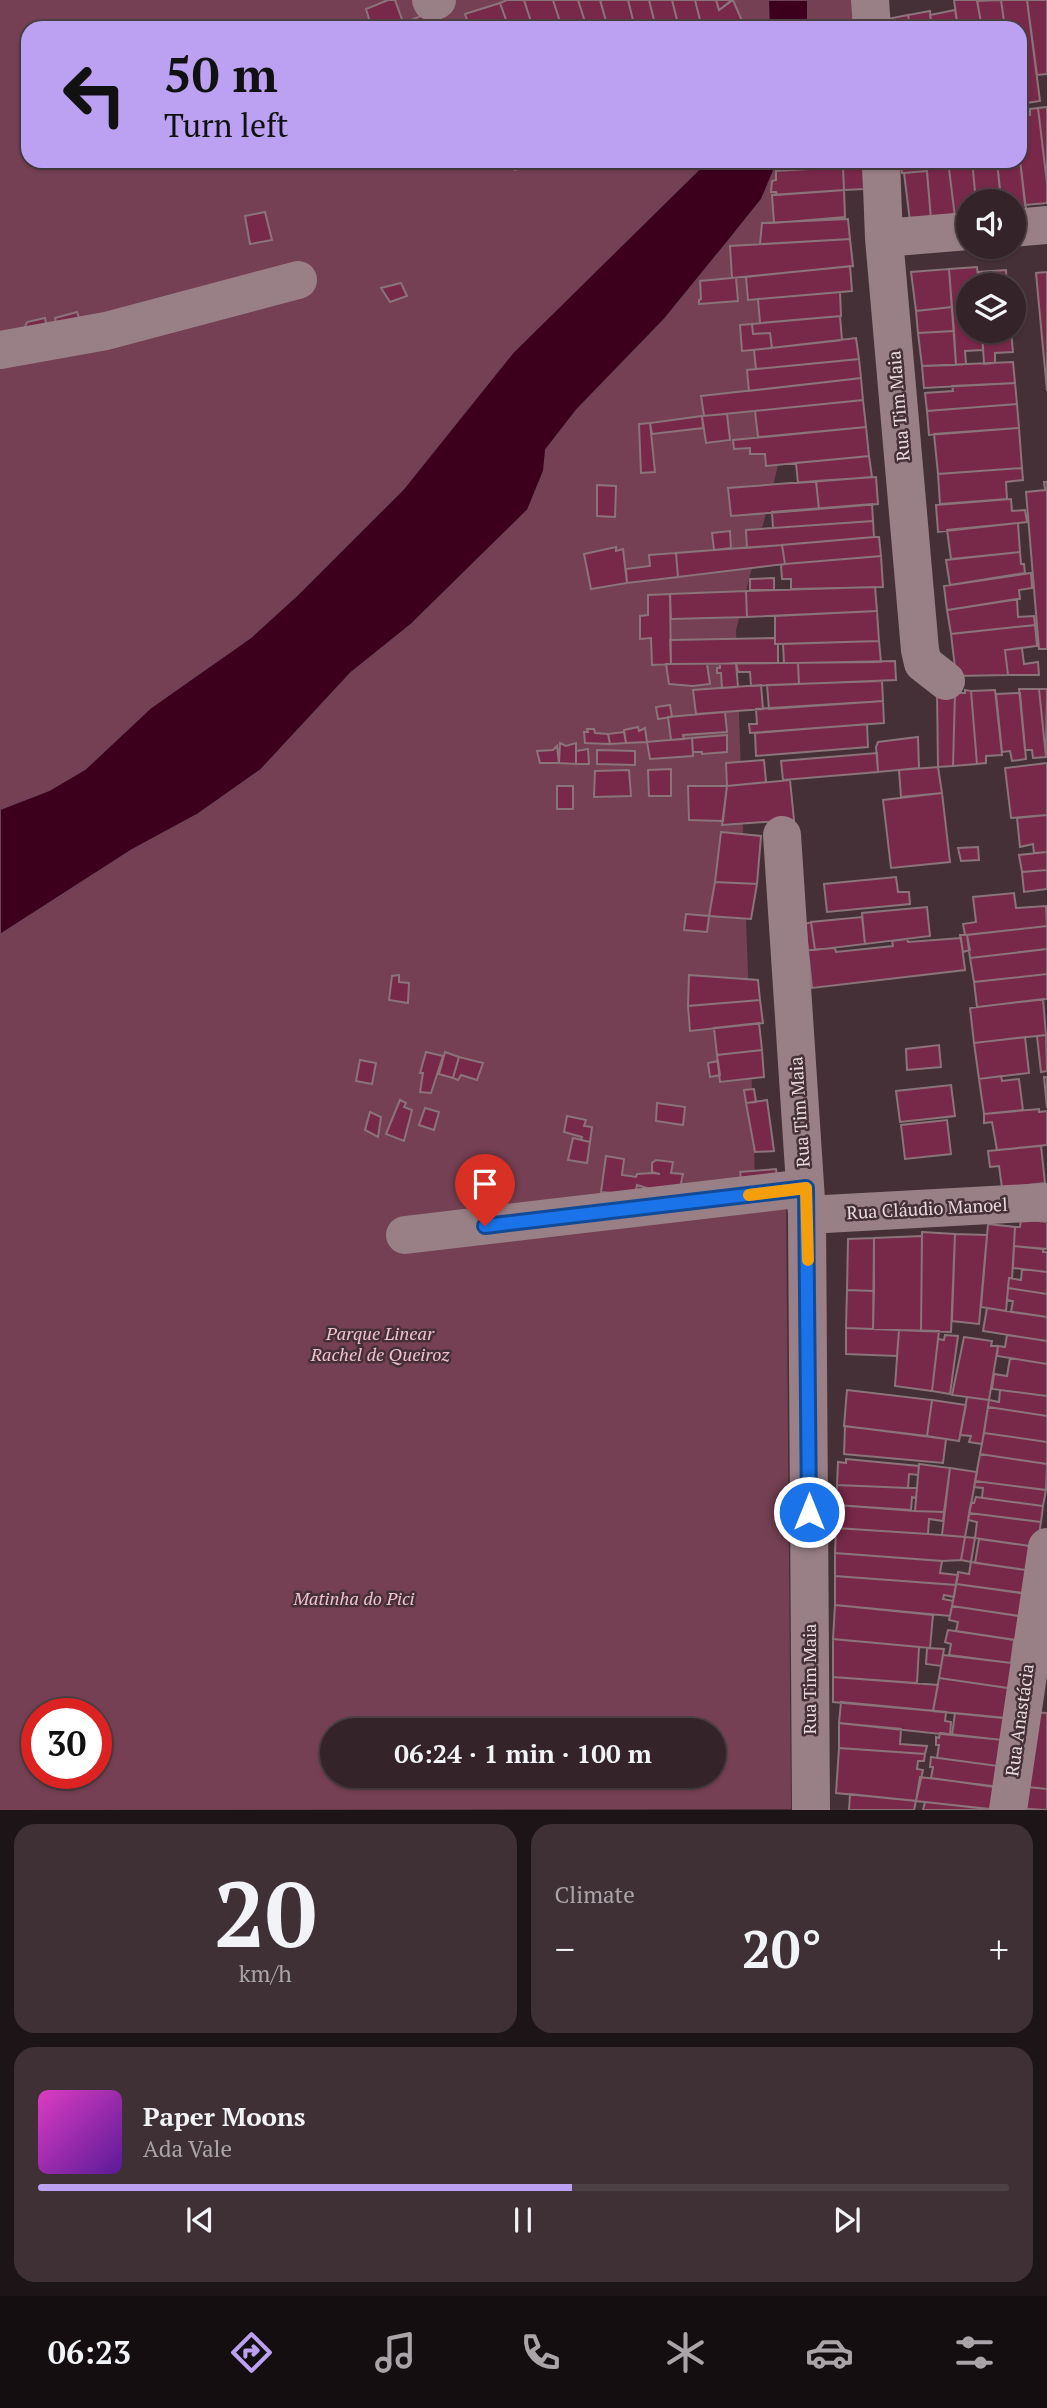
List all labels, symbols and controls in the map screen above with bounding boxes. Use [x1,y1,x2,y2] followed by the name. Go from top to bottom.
[164,41,278,106] text: 50 m
[49,49,140,140] icon: left
[164,104,288,146] text: Turn left
[956,189,1026,343] map controls
[956,189,1026,259] button: sound
[956,273,1026,343] button: layers
[881,350,915,462] street label: Rua Tim Maia
[783,1056,815,1168] street label: Rua Tim Maia
[455,1154,515,1226] pin
[466,1165,504,1203] icon: arrive
[846,1192,1008,1224] street label: Rua Cláudio Manoel
[310,1321,450,1366] park label: Parque Linear Rachel de Queiroz
[772,1475,846,1549] position arrow
[292,1586,415,1610] park label: Matinha do Pici
[797,1624,821,1734] street label: Rua Tim Maia
[999,1662,1039,1778] street label: Rua Anastácia
[21,1698,112,1789] speed limit sign: 30
[394,1736,652,1770] text: 06:24 · 1 min · 100 m
[214,1852,317,1973] text: 20
[555,1879,635,1910] text: Climate
[742,1914,822,1983] text: 20°
[555,1924,575,1974] text: −
[989,1924,1009,1974] text: +
[239,1958,292,1989] text: km/h
[143,2099,306,2133] text: Paper Moons
[143,2133,232,2164] text: Ada Vale
[181,2201,219,2239] icon: previous
[504,2201,542,2239] icon: pause
[828,2201,866,2239] icon: next
[227,2328,276,2377] icon: directions
[371,2328,420,2377] icon: music
[516,2328,565,2377] icon: phone
[661,2328,710,2377] icon: climate
[805,2328,854,2377] icon: car
[950,2328,999,2377] icon: filters
[48,2331,131,2373] text: 06:23

